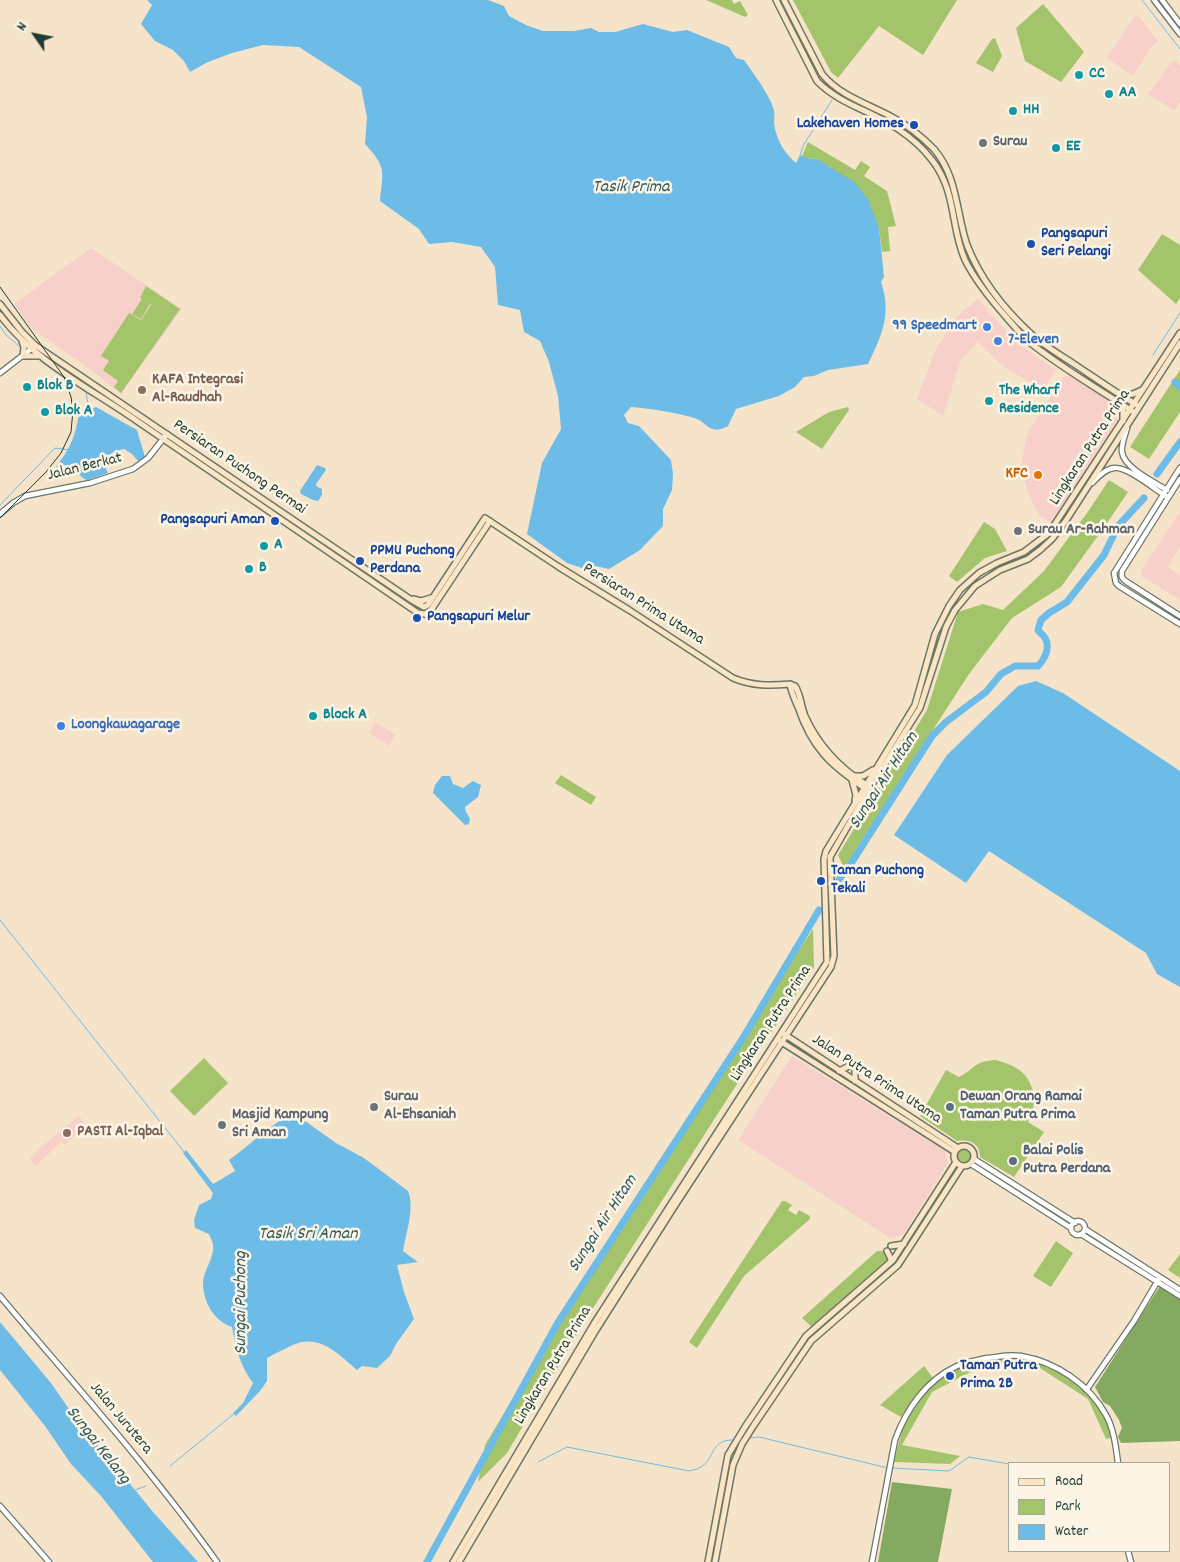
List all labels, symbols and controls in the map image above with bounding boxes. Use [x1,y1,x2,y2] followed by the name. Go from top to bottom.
[10,10,60,60] north arrow
[12,18,33,35] text: N
[1089,65,1105,85] place label: CC
[1073,69,1085,81] marker: CC
[1119,84,1136,104] place label: AA
[1103,88,1115,100] marker: AA
[1023,101,1039,121] place label: HH
[1007,105,1019,117] marker: HH
[797,115,904,135] place label: Lakehaven Homes
[908,119,920,131] marker: Lakehaven Homes
[993,133,1027,153] place label: Surau
[977,137,989,149] marker: Surau
[1066,138,1081,158] place label: EE
[1050,142,1062,154] marker: EE
[593,178,669,200] water label: Tasik Prima
[1041,225,1111,263] place label: Pangsapuri Seri Pelangi
[1025,238,1037,250] marker: Pangsapuri Seri Pelangi
[892,317,977,337] place label: 99 Speedmart
[981,321,993,333] marker: 99 Speedmart
[1008,331,1059,351] place label: 7-Eleven
[992,335,1004,347] marker: 7-Eleven
[152,371,243,409] place label: KAFA Integrasi Al-Raudhah
[37,377,73,397] place label: Blok B
[21,381,33,393] marker: Blok B
[999,382,1059,420] place label: The Wharf Residence
[136,384,148,396] marker: KAFA Integrasi Al-Raudhah
[1046,386,1136,510] street label: Lingkaran Putra Prima
[983,395,995,407] marker: The Wharf Residence
[55,402,92,422] place label: Blok A
[39,406,51,418] marker: Blok A
[169,416,309,520] street label: Persiaran Puchong Permai
[46,449,124,487] street label: Jalan Berkat
[1006,465,1028,485] place label: KFC
[1032,469,1044,481] marker: KFC
[160,511,265,531] place label: Pangsapuri Aman
[269,515,281,527] marker: Pangsapuri Aman
[1028,521,1135,541] place label: Surau Ar-Rahman
[1012,525,1024,537] marker: Surau Ar-Rahman
[274,536,283,556] place label: A
[258,540,270,552] marker: A
[370,542,455,580] place label: PPMU Puchong Perdana
[354,555,366,567] marker: PPMU Puchong Perdana
[259,559,267,579] place label: B
[579,560,707,650] street label: Persiaran Prima Utama
[243,563,255,575] marker: B
[427,608,530,628] place label: Pangsapuri Melur
[411,612,423,624] marker: Pangsapuri Melur
[323,706,367,726] place label: Block A
[307,710,319,722] marker: Block A
[71,716,180,736] place label: Loongkawagarage
[55,720,67,732] marker: Loongkawagarage
[846,728,924,834] water label: Sungai Air Hitam
[831,862,924,900] place label: Taman Puchong Tekali
[815,875,827,887] marker: Taman Puchong Tekali
[727,962,817,1086] street label: Lingkaran Putra Prima
[808,1031,944,1129] street label: Jalan Putra Prima Utama
[384,1088,456,1126] place label: Surau Al-Ehsaniah
[960,1088,1082,1126] place label: Dewan Orang Ramai Taman Putra Prima
[368,1101,380,1113] marker: Surau Al-Ehsaniah
[944,1101,956,1113] marker: Dewan Orang Ramai Taman Putra Prima
[232,1106,328,1144] place label: Masjid Kampung Sri Aman
[216,1119,228,1131] marker: Masjid Kampung Sri Aman
[77,1123,163,1143] place label: PASTI Al-Iqbal
[61,1127,73,1139] marker: PASTI Al-Iqbal
[1023,1142,1110,1180] place label: Balai Polis Putra Perdana
[1007,1155,1019,1167] marker: Balai Polis Putra Perdana
[565,1171,643,1277] water label: Sungai Air Hitam
[259,1225,357,1247] water label: Tasik Sri Aman
[232,1251,254,1355] water label: Sungai Puchong
[511,1304,597,1428] street label: Lingkaran Putra Prima
[960,1357,1037,1395] place label: Taman Putra Prima 2B
[944,1370,956,1382] marker: Taman Putra Prima 2B
[84,1379,156,1459] street label: Jalan Jurutera
[60,1403,134,1489] water label: Sungai Kelang
[1008,1462,1170,1552] legend
[1055,1471,1083,1493] text: Road
[1055,1496,1081,1518] text: Park
[1055,1521,1088,1543] text: Water

